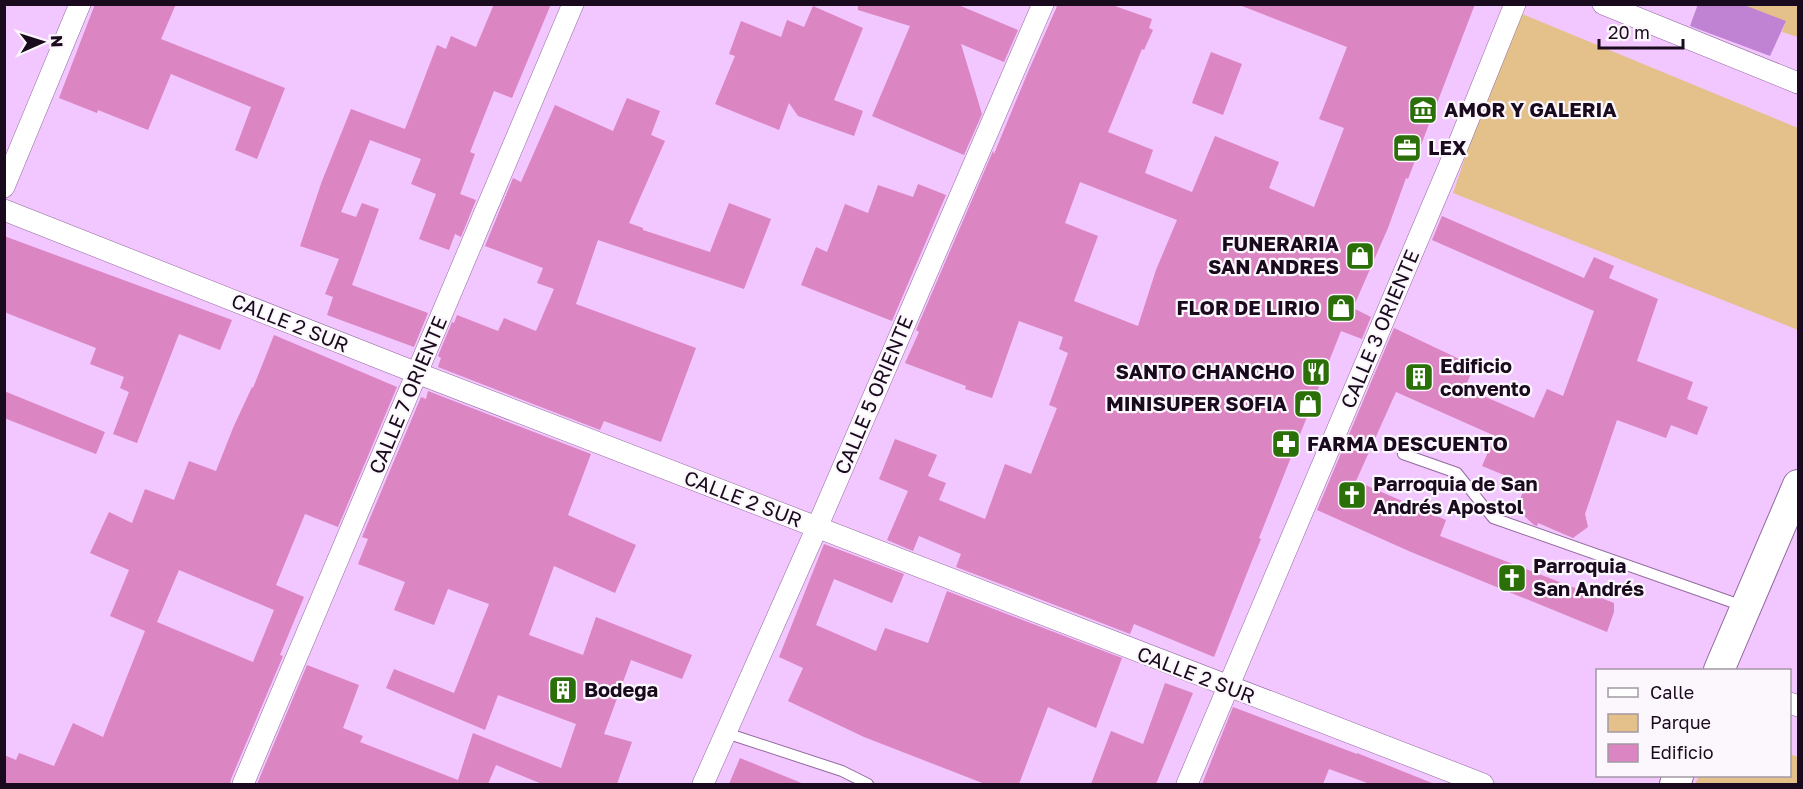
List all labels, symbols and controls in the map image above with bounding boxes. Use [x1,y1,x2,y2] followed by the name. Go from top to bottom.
[12,12,72,72] north arrow
[1599,12,1683,50] scale bar
[1608,21,1650,43] text: 20 m
[47,35,67,48] text: N
[1407,94,1439,126] museum icon: AMOR Y GALERIA
[1444,97,1617,121] place label: AMOR Y GALERIA
[1391,132,1423,164] office icon: LEX
[1428,135,1467,159] place label: LEX
[1208,231,1339,278] place label: FUNERARIA SAN ANDRES
[1344,240,1376,272] shop icon: FUNERARIA SAN ANDRES
[1335,246,1423,412] street label: CALLE 3 ORIENTE
[228,288,352,356] street label: CALLE 2 SUR
[1325,292,1357,324] shop icon: FLOR DE LIRIO
[1177,295,1320,319] place label: FLOR DE LIRIO
[363,312,451,477] street label: CALLE 7 ORIENTE
[829,312,917,477] street label: CALLE 5 ORIENTE
[1440,353,1531,400] place label: Edificio convento
[1300,356,1332,388] restaurant icon: SANTO CHANCHO
[1116,359,1295,383] place label: SANTO CHANCHO
[1403,361,1435,393] building icon: Edificio convento
[1292,388,1324,420] shop icon: MINISUPER SOFIA
[1106,391,1287,415] place label: MINISUPER SOFIA
[1270,428,1302,460] pharmacy icon: FARMA DESCUENTO
[1307,431,1508,455] place label: FARMA DESCUENTO
[681,465,806,532] street label: CALLE 2 SUR
[1373,471,1537,518] place label: Parroquia de San Andrés Apostol
[1336,479,1368,511] church icon: Parroquia de San Andrés Apostol
[1533,553,1644,600] place label: Parroquia San Andrés
[1496,562,1528,594] church icon: Parroquia San Andrés
[1134,641,1259,708] street label: CALLE 2 SUR
[1596,669,1791,777] legend
[547,674,579,706] building icon: Bodega
[584,677,658,701] place label: Bodega
[1650,681,1694,703] text: Calle
[1650,711,1711,733] text: Parque
[1650,741,1714,763] text: Edificio

